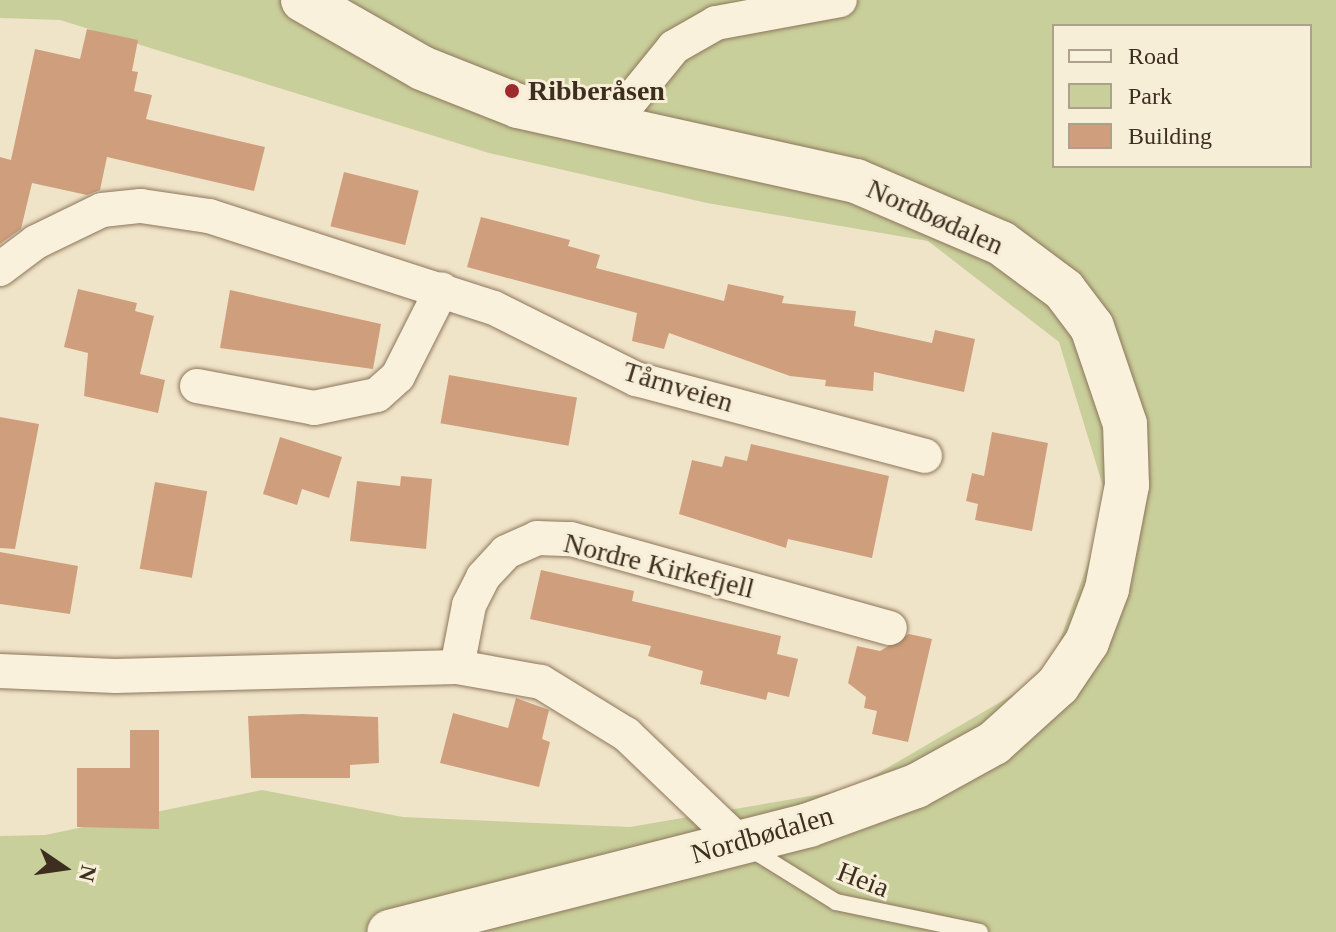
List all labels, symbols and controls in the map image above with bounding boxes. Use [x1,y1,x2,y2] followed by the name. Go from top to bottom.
[1052,24,1312,168] legend
[1128,43,1179,69] text: Road
[528,74,665,108] place label: Ribberåsen
[503,82,521,100] marker: Ribberåsen
[1128,83,1172,109] text: Park
[1128,123,1212,149] text: Building
[861,172,1009,262] street label: Nordbødalen
[619,354,737,420] street label: Tårnveien
[560,526,758,606] street label: Nordre Kirkefjell
[687,799,837,871] street label: Nordbødalen
[24,828,104,908] north arrow
[832,855,894,905] street label: Heia
[74,863,102,884] text: N

